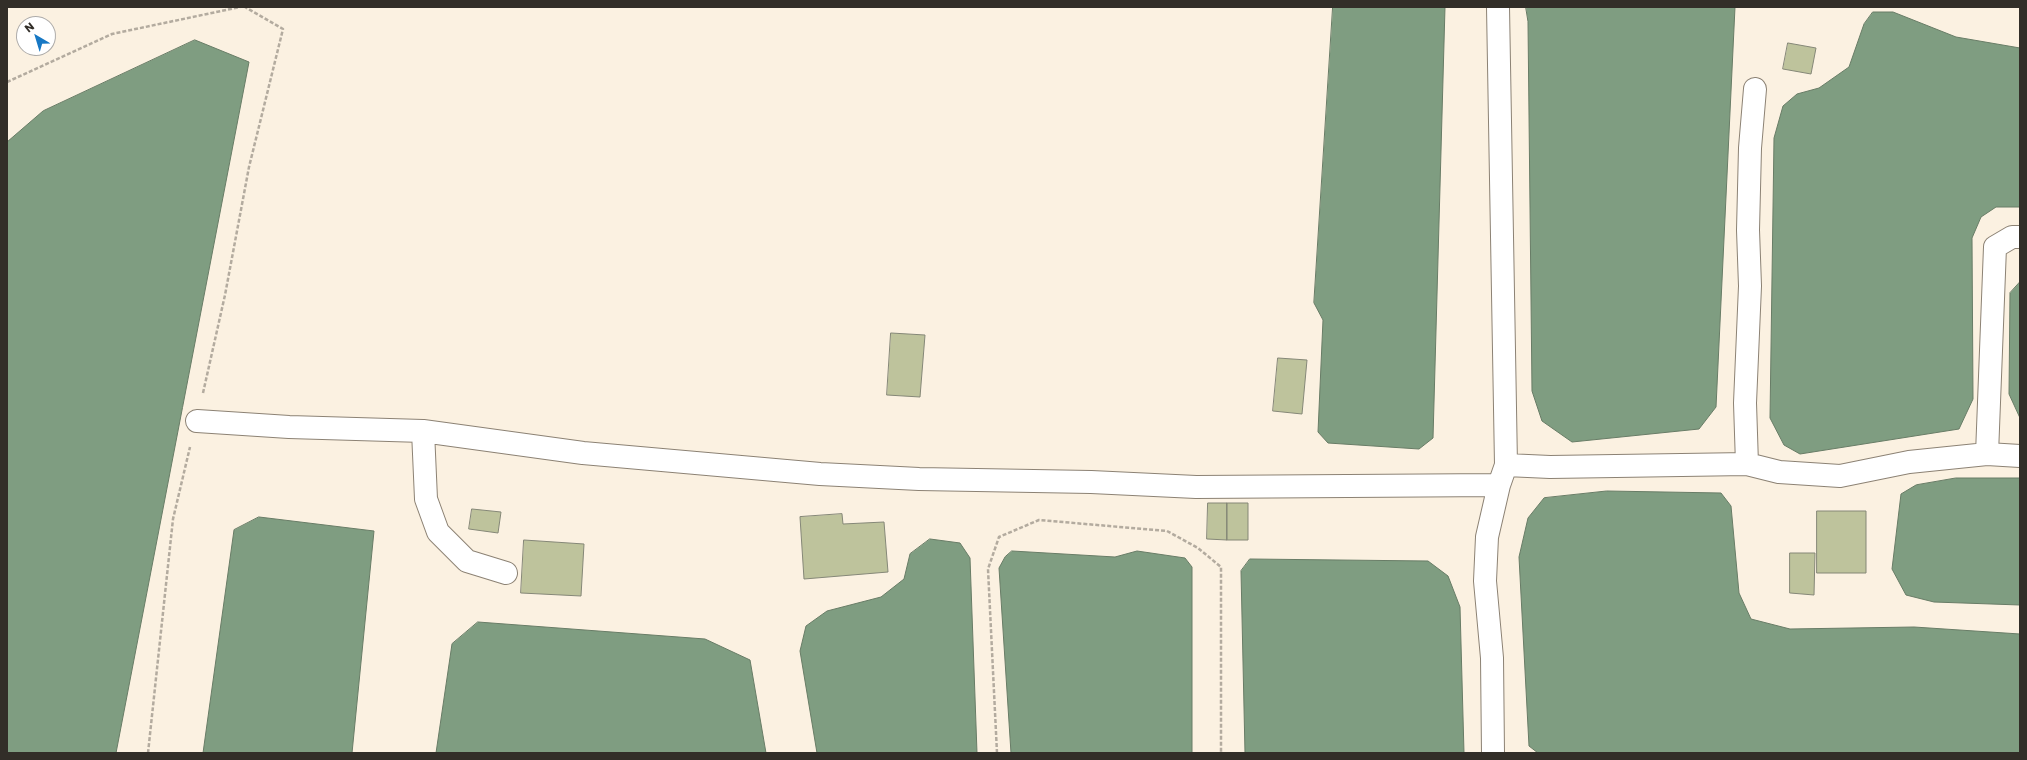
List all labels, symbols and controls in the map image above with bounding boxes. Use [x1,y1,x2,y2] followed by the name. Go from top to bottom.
[16,16,56,56] north arrow
[21,18,37,36] text: N

